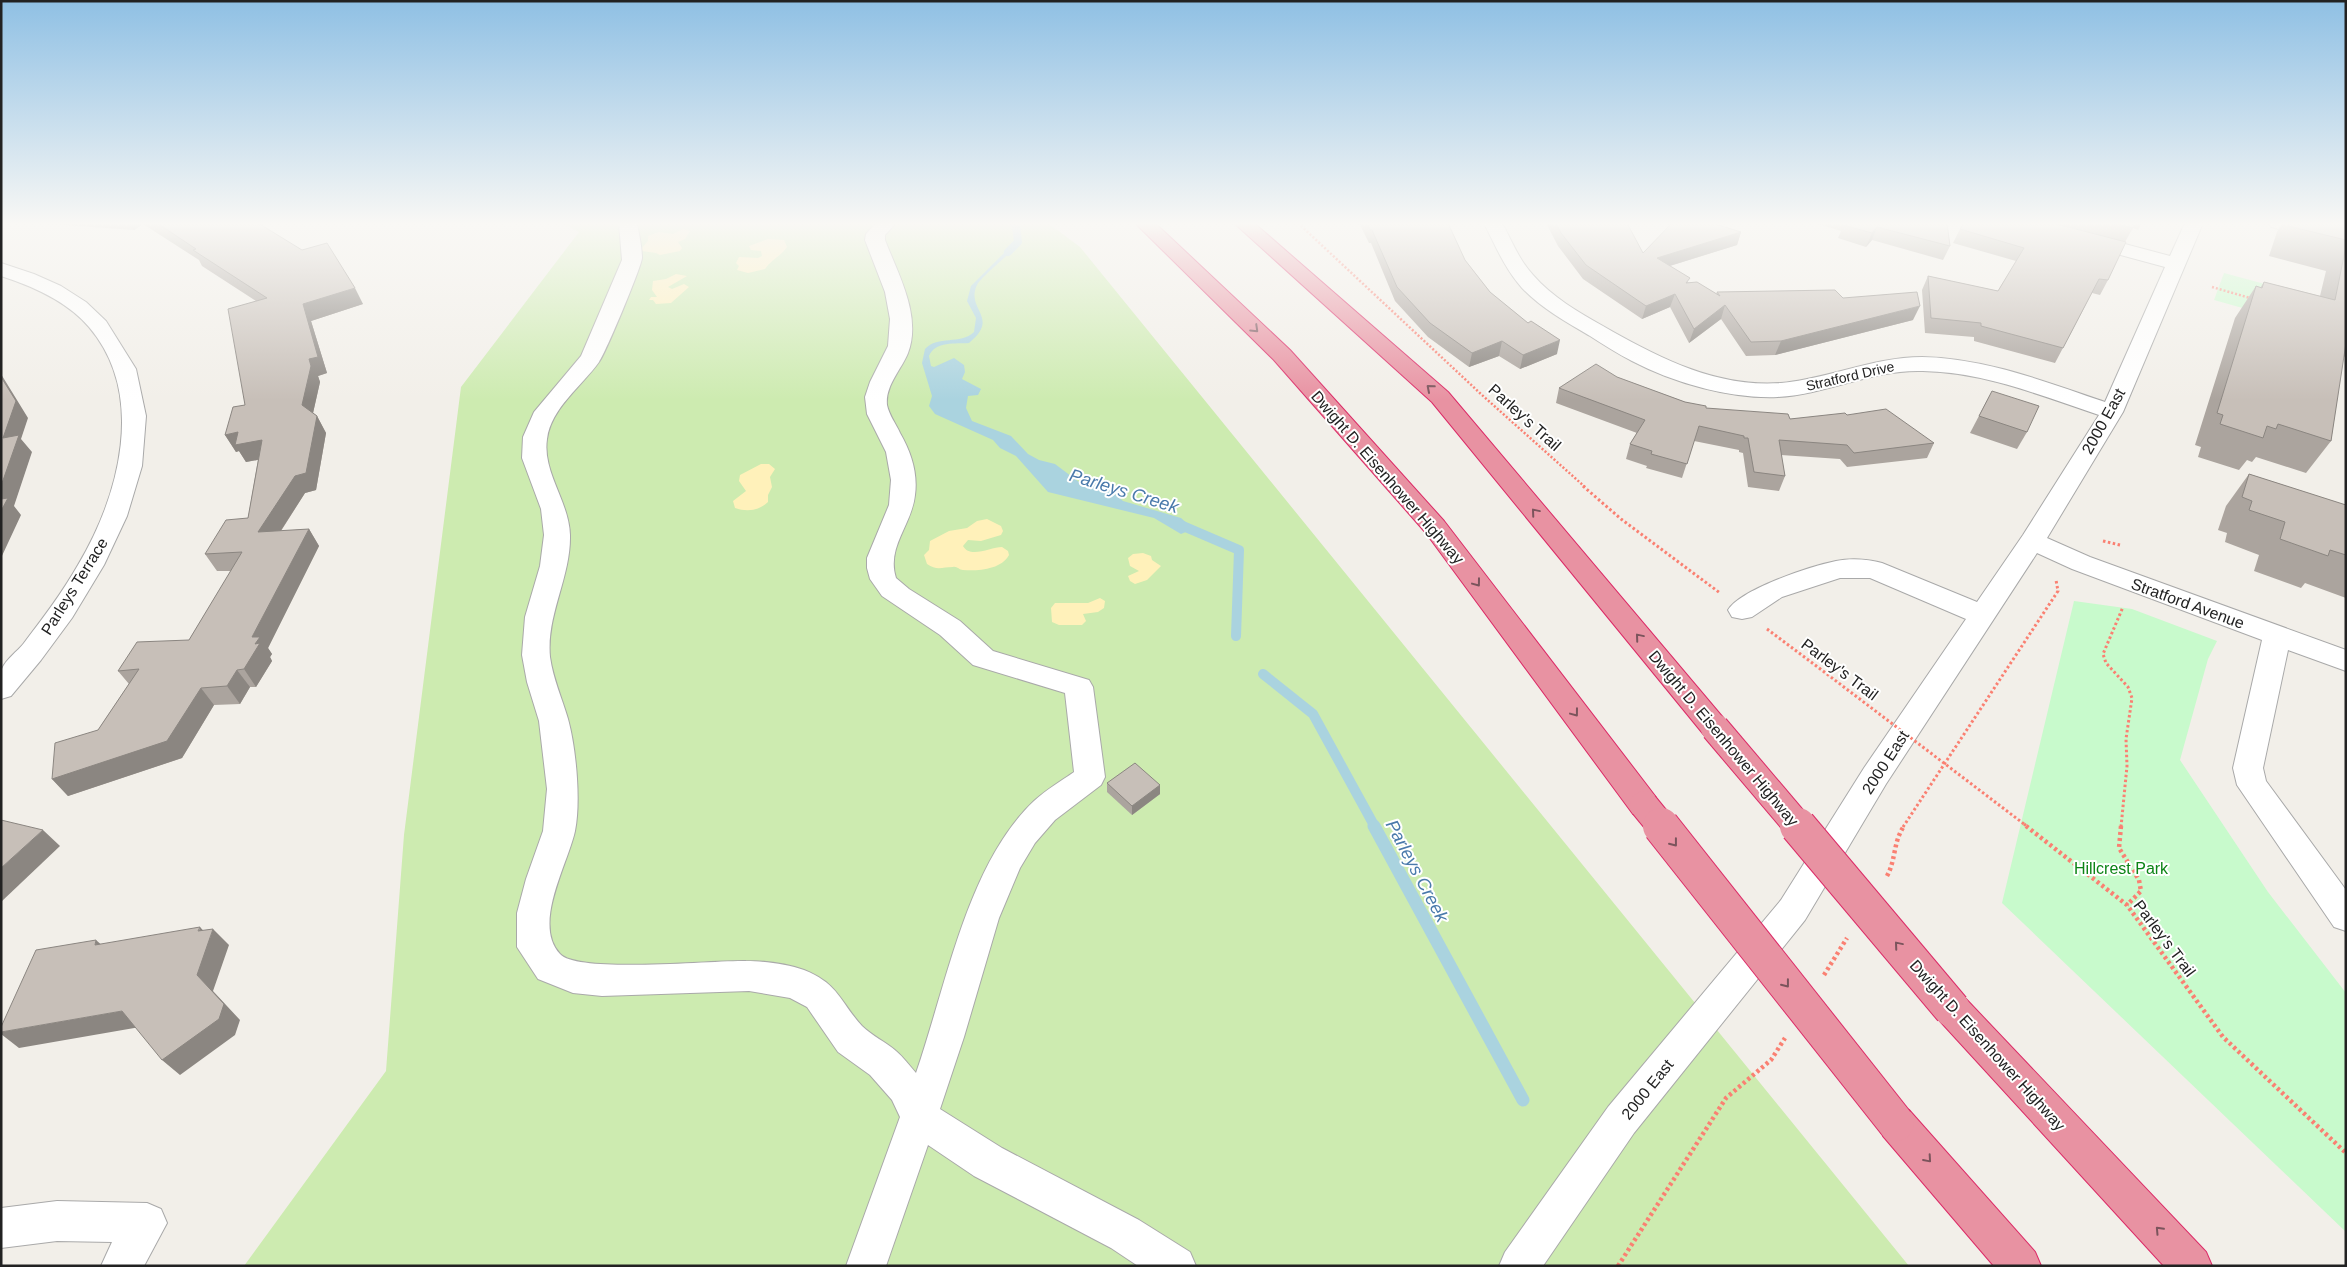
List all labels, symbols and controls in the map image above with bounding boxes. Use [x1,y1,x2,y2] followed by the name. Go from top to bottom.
[1250,323,1259,332] one-way arrow
[1804,358,1896,394] street label: Stratford Drive
[1485,381,1564,454] street label: Parley's Trail
[1427,385,1436,394] one-way arrow
[2079,385,2129,457] street label: 2000 East
[1308,388,1467,567] street label: Dwight D. Eisenhower Highway
[1067,465,1182,517] water label: Parleys Creek
[1533,509,1541,518] one-way arrow
[38,535,111,638] street label: Parleys Terrace
[2129,575,2247,632] street label: Stratford Avenue
[1471,577,1480,587] one-way arrow
[1637,634,1645,643] one-way arrow
[1798,635,1881,704] street label: Parley's Trail
[1645,647,1802,829] street label: Dwight D. Eisenhower Highway
[1569,707,1577,716] one-way arrow
[1859,727,1912,797] street label: 2000 East
[1382,816,1453,926] water label: Parleys Creek
[1669,838,1678,847] one-way arrow
[2074,860,2169,877] park label: Hillcrest Park
[2130,897,2199,980] street label: Parley's Trail
[1896,942,1904,951] one-way arrow
[1907,957,2069,1134] street label: Dwight D. Eisenhower Highway
[1781,979,1790,988] one-way arrow
[1618,1056,1677,1123] street label: 2000 East
[1922,1154,1931,1163] one-way arrow
[2155,1227,2164,1236] one-way arrow

